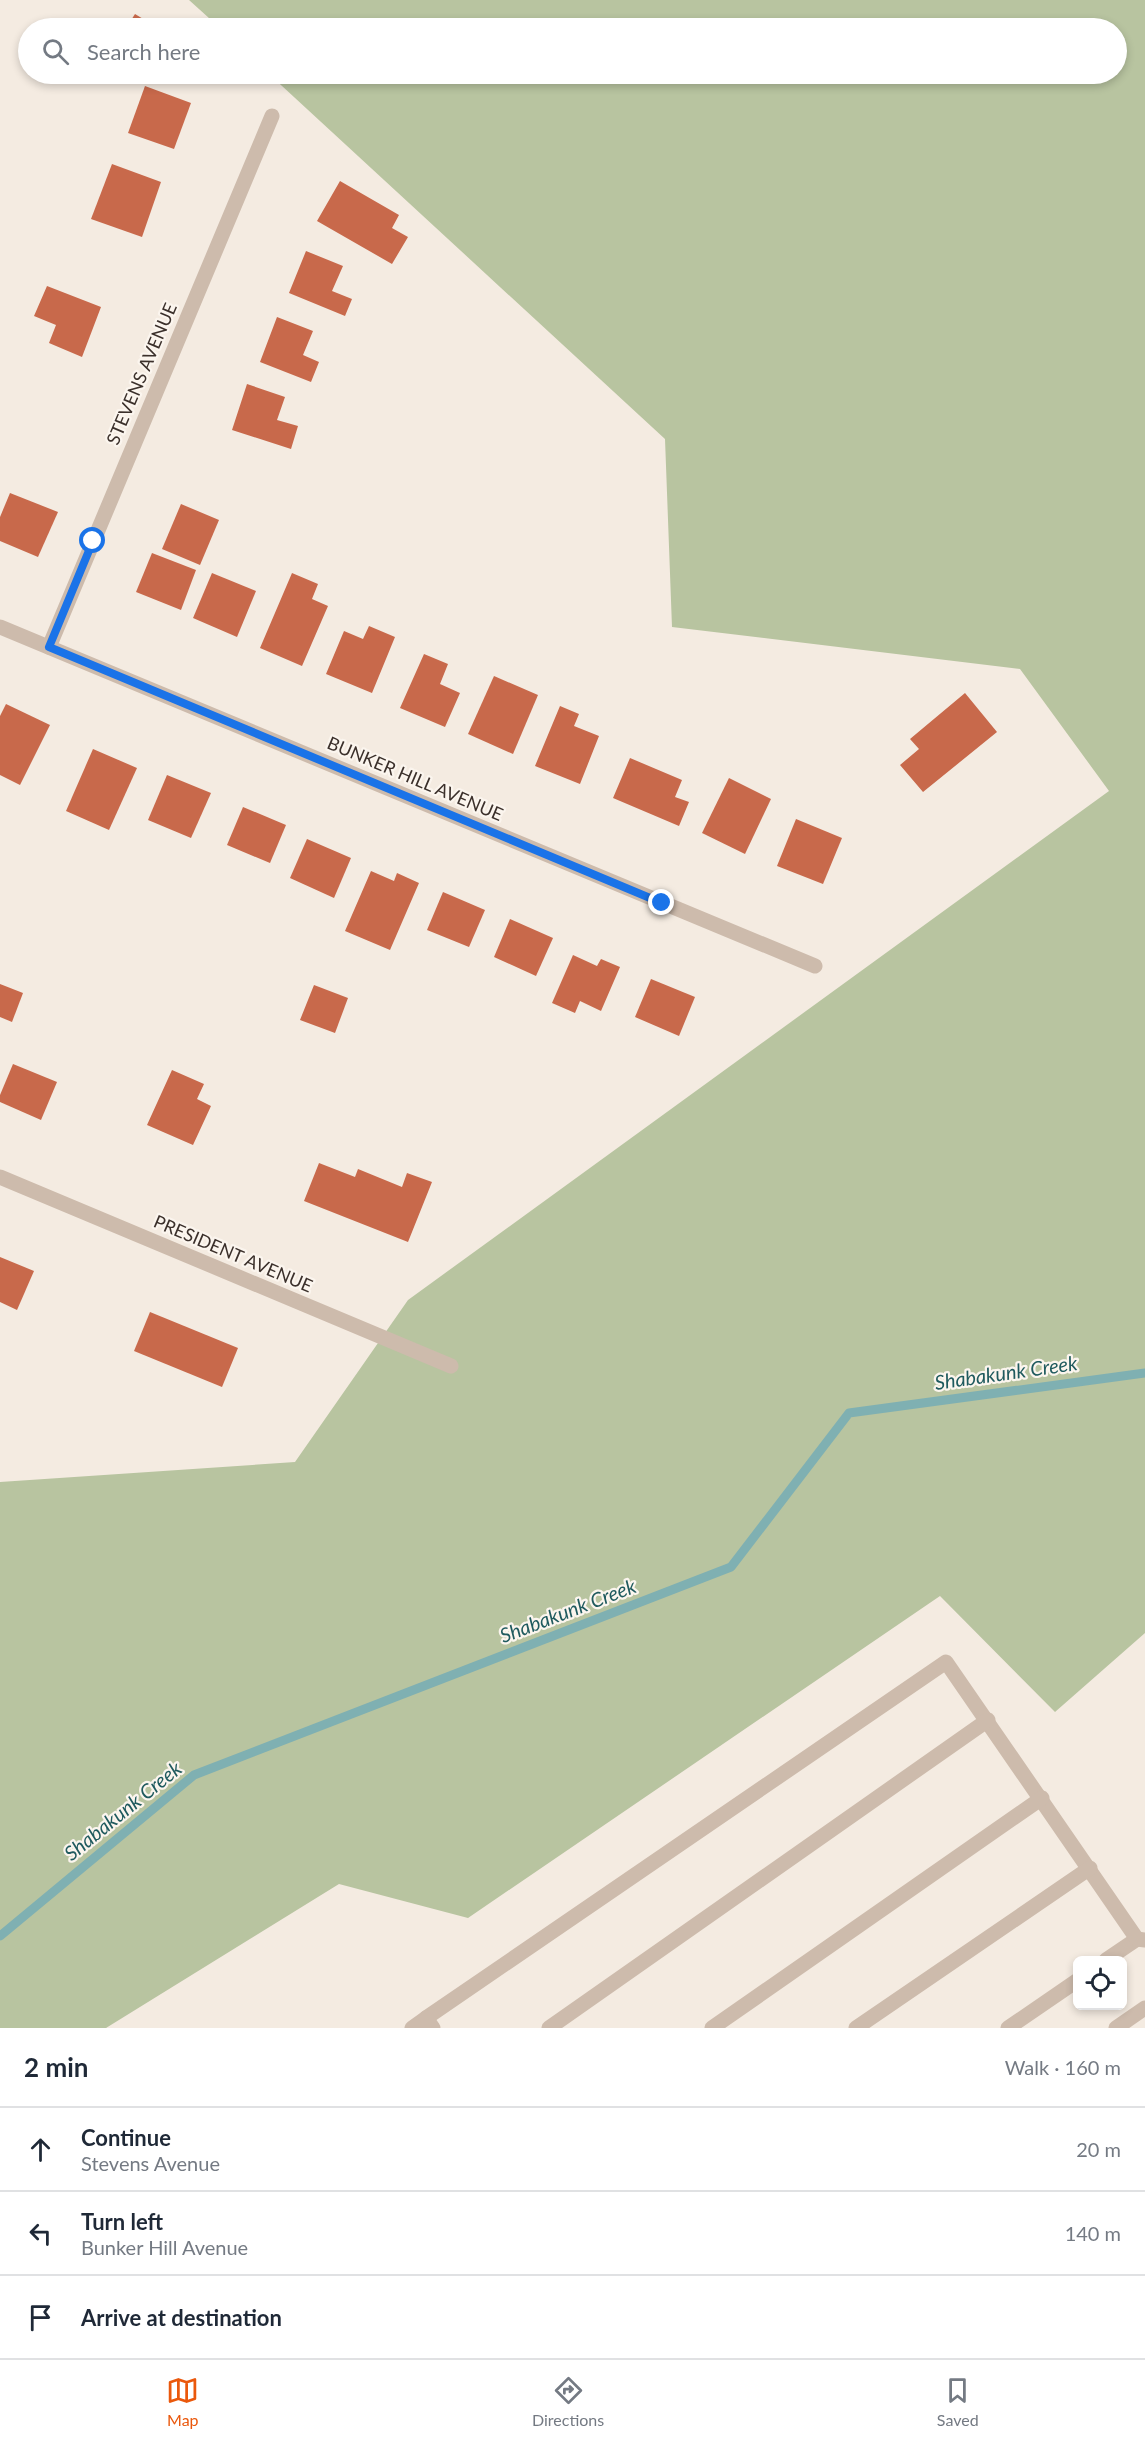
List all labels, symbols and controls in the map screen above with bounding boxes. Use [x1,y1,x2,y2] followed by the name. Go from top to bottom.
[18,18,1127,84] search box
[39,35,72,68] icon: search
[87,38,200,65] text: Search here
[101,299,181,448] street label: STEVENS AVENUE
[79,527,105,553] route start
[324,731,507,825] street label: BUNKER HILL AVENUE
[648,889,674,915] route end
[151,1210,316,1296] street label: PRESIDENT AVENUE
[933,1350,1079,1394] water label: Shabakunk Creek
[496,1573,640,1647] water label: Shabakunk Creek
[59,1755,186,1865] water label: Shabakunk Creek
[1073,1956,1127,2010] map controls
[1073,1956,1127,2010] button: locate
[24,2051,88,2083] text: 2 min
[1005,2055,1121,2079] text: Walk · 160 m
[81,2124,171,2151] text: Continue
[24,2133,57,2166] icon: ahead
[1076,2137,1121,2161] text: 20 m
[81,2151,220,2175] text: Stevens Avenue
[81,2208,163,2235] text: Turn left
[24,2217,57,2250] icon: left
[1065,2221,1121,2245] text: 140 m
[81,2235,248,2259] text: Bunker Hill Avenue
[24,2301,57,2334] icon: arrive
[81,2304,282,2331] text: Arrive at destination
[166,2374,199,2429] tab: Map
[532,2374,604,2429] tab: Directions
[937,2374,979,2429] tab: Saved

